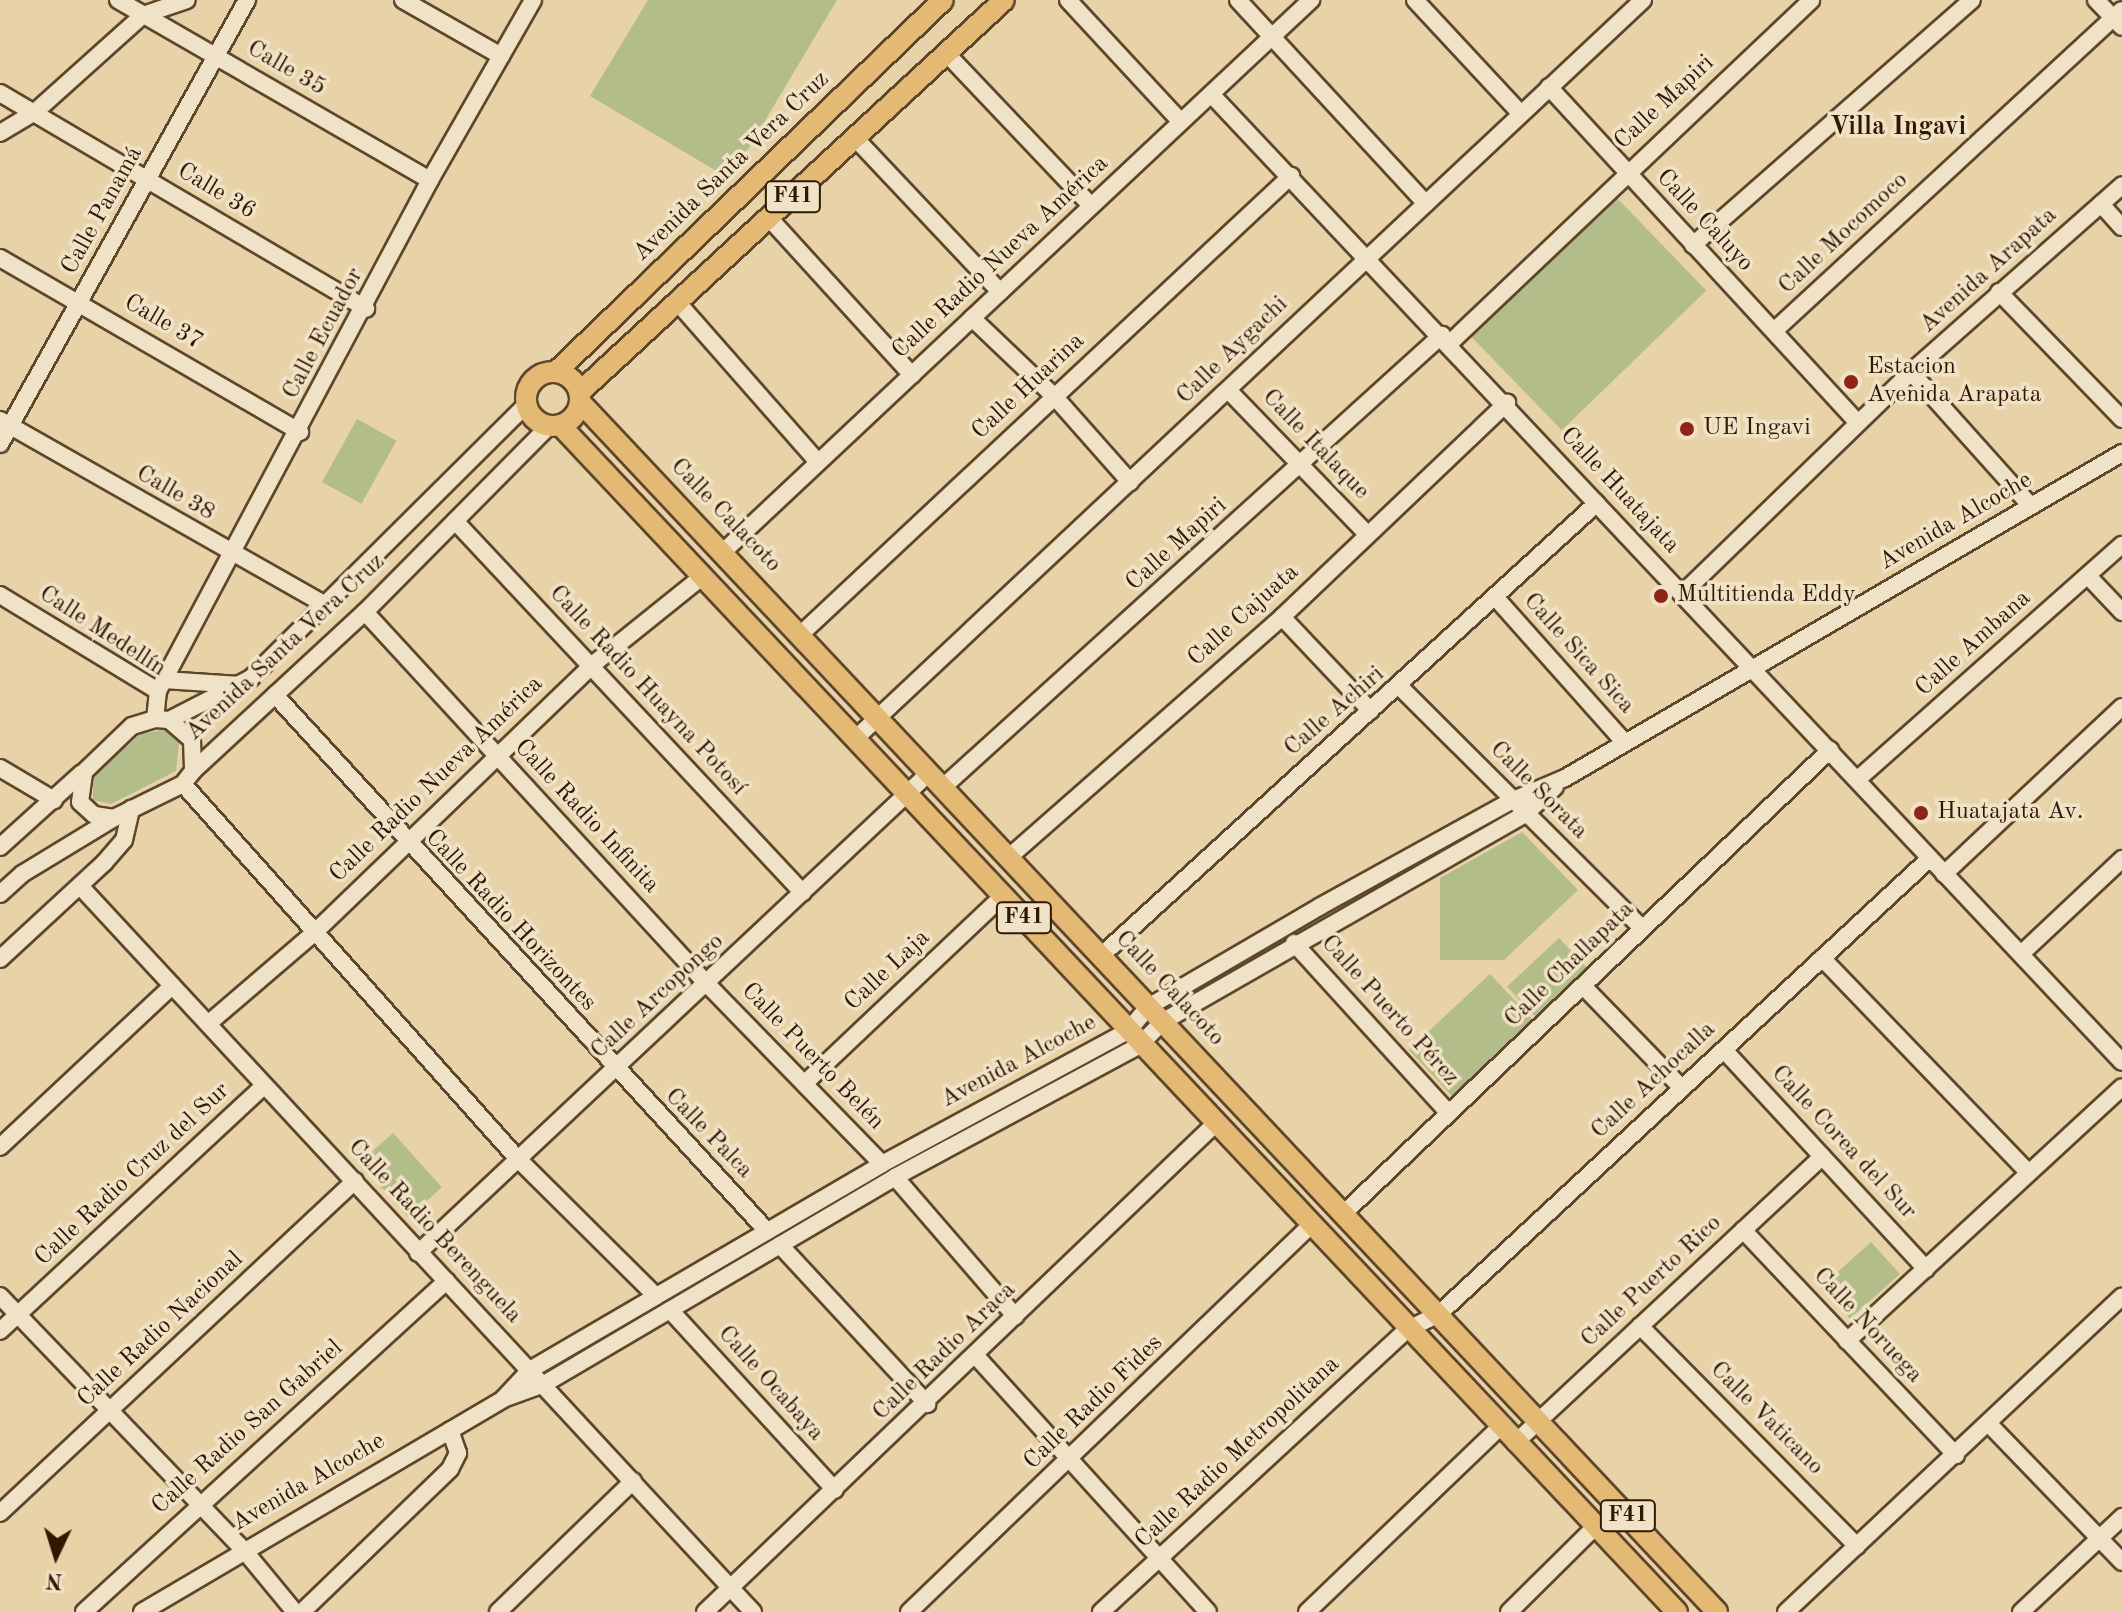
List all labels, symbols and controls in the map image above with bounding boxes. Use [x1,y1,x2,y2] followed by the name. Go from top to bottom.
[241,35,331,103] street label: Calle 35
[1609,50,1721,156] street label: Calle Mapiri
[628,66,836,268] street label: Avenida Santa Vera Cruz
[1830,112,1966,144] district label: Villa Ingavi
[56,142,150,280] street label: Calle Panamá
[887,150,1115,366] street label: Calle Radio Nueva América
[172,157,260,227] street label: Calle 36
[1649,164,1759,278] street label: Calle Caluyo
[1773,167,1915,301] street label: Calle Mocomoco
[763,179,823,215] road number: F41
[1915,202,2063,340] street label: Avenida Arapata
[277,263,371,405] street label: Calle Ecuador
[118,289,208,357] street label: Calle 37
[1171,291,1295,411] street label: Calle Aygachi
[967,328,1091,446] street label: Calle Huarina
[1867,354,2042,410] place label: Estacion Avenida Arapata
[1842,373,1860,391] marker: Estacion Avenida Arapata
[1255,384,1375,506] street label: Calle Italaque
[1703,415,1811,443] place label: UE Ingavi
[1678,420,1696,438] marker: UE Ingavi
[1553,422,1685,560] street label: Calle Huatajata
[663,453,787,579] street label: Calle Calacoto
[130,460,220,528] street label: Calle 38
[1874,467,2038,577] street label: Avenida Alcoche
[1121,492,1233,598] street label: Calle Mapiri
[181,548,391,748] street label: Avenida Santa Vera Cruz
[1183,559,1305,673] street label: Calle Cajuata
[33,580,171,684] street label: Calle Medellín
[542,580,752,802] street label: Calle Radio Huayna Potosí
[1677,582,1856,610] place label: Multitienda Eddy
[1910,585,2038,703] street label: Calle Ambana
[1652,587,1670,605] marker: Multitienda Eddy
[1516,588,1640,720] street label: Calle Sica Sica
[1279,661,1391,763] street label: Calle Achiri
[324,671,550,889] street label: Calle Radio Nueva América
[507,734,665,900] street label: Calle Radio Infinita
[1483,736,1593,846] street label: Calle Sorata
[1937,799,2084,827] place label: Huatajata Av.
[1912,804,1930,822] marker: Huatajata Av.
[418,824,602,1018] street label: Calle Radio Horizontes
[1499,896,1641,1034] street label: Calle Challapata
[994,900,1054,936] road number: F41
[839,924,937,1018] street label: Calle Laja
[1108,925,1230,1053] street label: Calle Calacoto
[586,928,730,1066] street label: Calle Arcopongo
[1314,930,1464,1092] street label: Calle Puerto Pérez
[734,977,890,1137] street label: Calle Puerto Belén
[936,1009,1102,1115] street label: Avenida Alcoche
[1586,1016,1722,1146] street label: Calle Achocalla
[1764,1060,1922,1226] street label: Calle Corea del Sur
[30,1077,236,1273] street label: Calle Radio Cruz del Sur
[658,1083,758,1185] street label: Calle Palca
[341,1134,527,1330] street label: Calle Radio Berenguela
[1576,1209,1728,1355] street label: Calle Puerto Rico
[72,1246,250,1414] street label: Calle Radio Nacional
[1806,1262,1928,1390] street label: Calle Noruega
[867,1276,1023,1428] street label: Calle Radio Araca
[711,1320,829,1448] street label: Calle Ocabaya
[1019,1329,1169,1477] street label: Calle Radio Fides
[147,1335,349,1521] street label: Calle Radio San Gabriel
[1130,1351,1346,1555] street label: Calle Radio Metropolitana
[1703,1356,1829,1482] street label: Calle Vaticano
[227,1428,391,1538] street label: Avenida Alcoche
[1598,1498,1658,1534] road number: F41
[16,1516,96,1596] north arrow
[45,1568,63,1592] text: N

